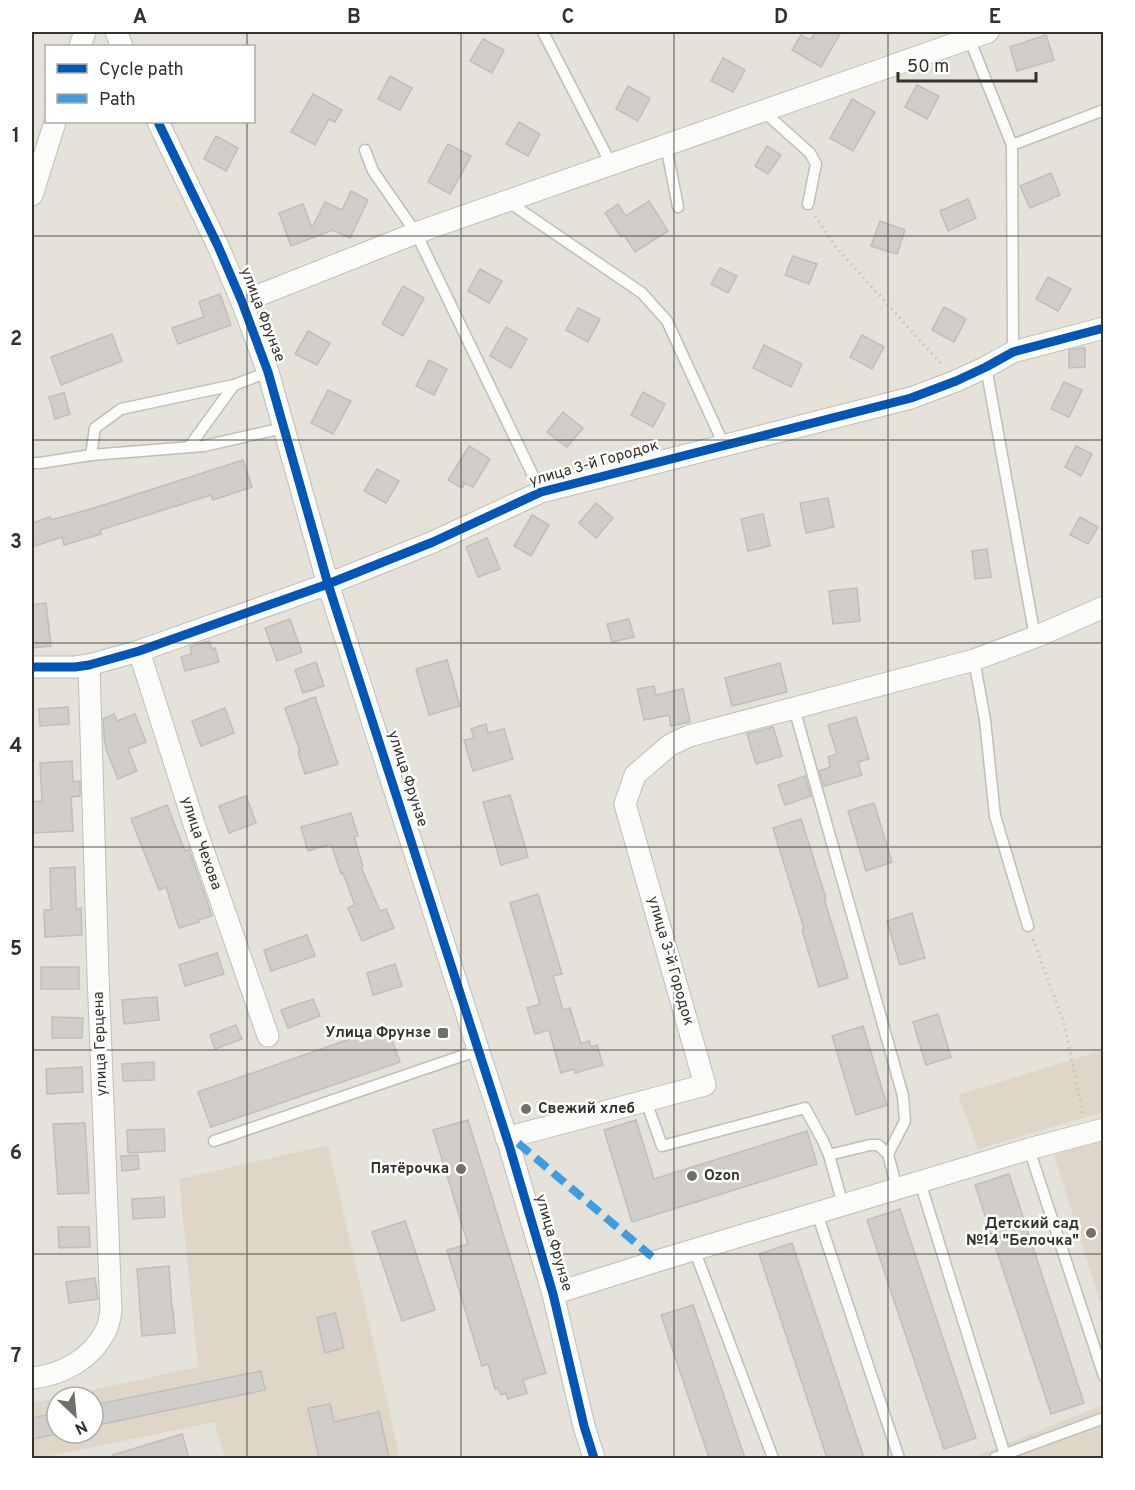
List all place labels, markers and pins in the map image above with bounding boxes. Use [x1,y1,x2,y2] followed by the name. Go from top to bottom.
[325,1024,431,1043] place label: Улица Фрунзе
[436,1026,450,1040] marker: Улица Фрунзе
[538,1100,635,1119] place label: Свежий хлеб
[519,1102,533,1116] marker: Свежий хлеб
[371,1160,449,1179] place label: Пятёрочка
[454,1162,468,1176] marker: Пятёрочка
[704,1167,740,1186] place label: Ozon
[685,1169,699,1183] marker: Ozon
[966,1215,1079,1251] place label: Детский сад №14 "Белочка"
[1084,1226,1098,1240] marker: Детский сад №14 "Белочка"

